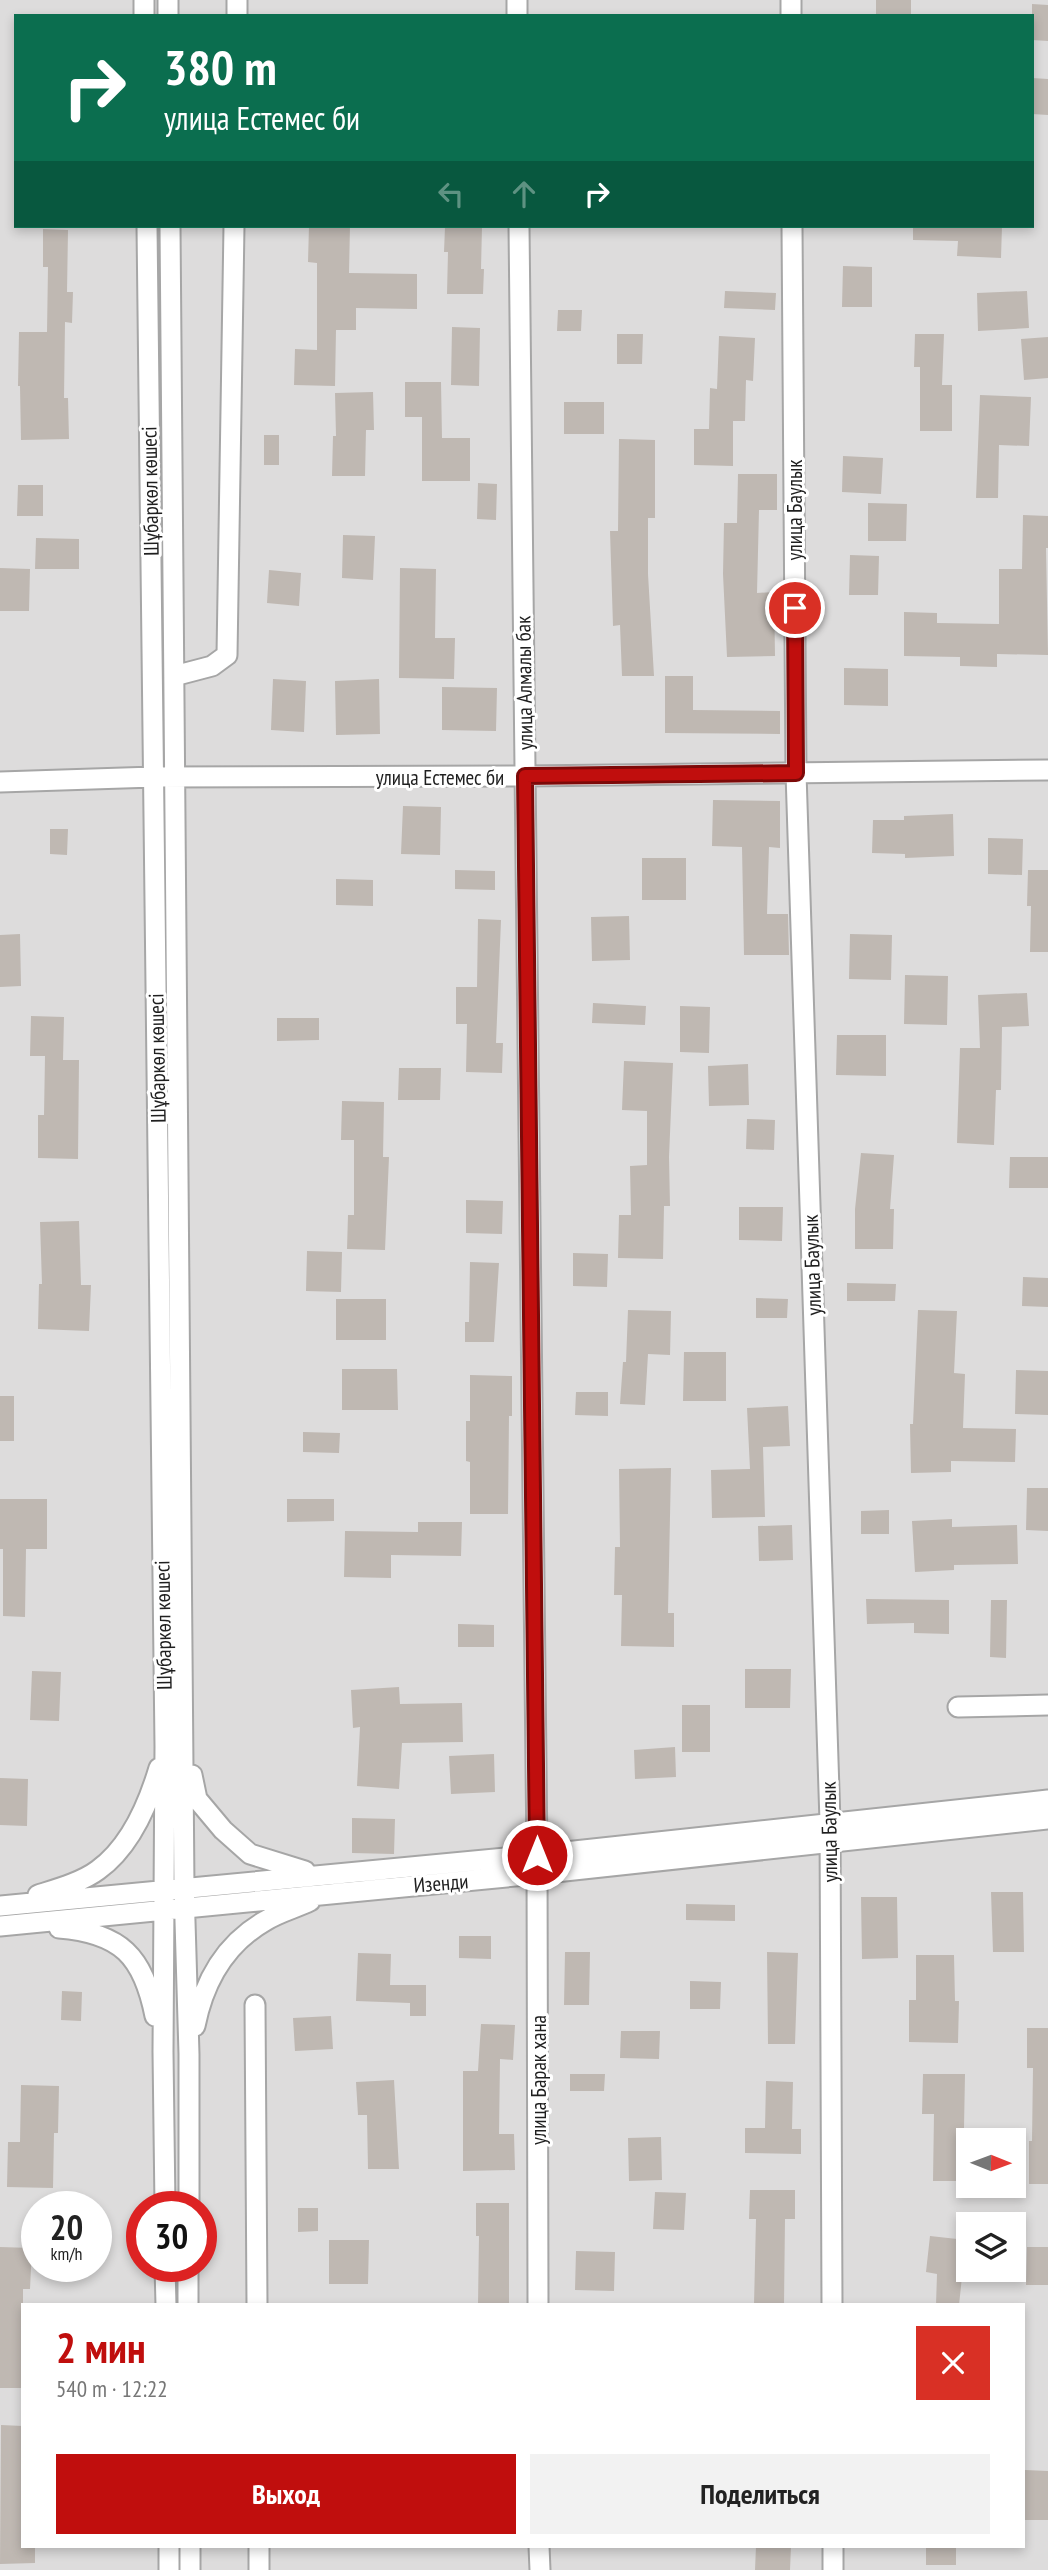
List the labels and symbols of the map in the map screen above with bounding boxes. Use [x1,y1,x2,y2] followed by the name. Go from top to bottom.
[135,426,165,556] street label: Шұбаркөл көшесі
[781,460,808,560] street label: улица Баулык
[765,578,825,638] pin
[509,616,539,750] street label: улица Алмалы бак
[376,764,504,791] street label: улица Естемес би
[142,993,172,1123] street label: Шұбаркөл көшесі
[797,1214,827,1316] street label: улица Баулык
[148,1560,178,1690] street label: Шұбаркөл көшесі
[815,1781,843,1883] street label: улица Баулык
[500,1818,574,1892] position arrow
[412,1867,470,1899] street label: Изенди
[525,2015,552,2145] street label: улица Барак хана
[956,2128,1026,2198] north arrow
[126,2191,217,2282] speed limit sign: 30

